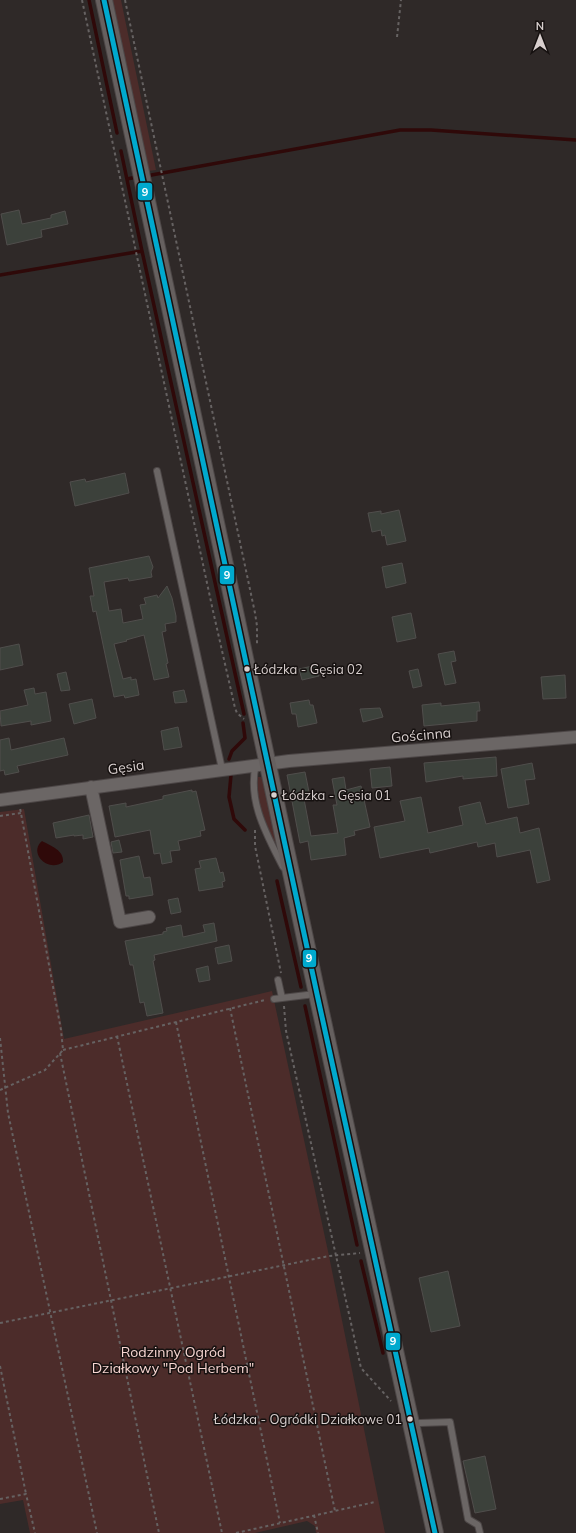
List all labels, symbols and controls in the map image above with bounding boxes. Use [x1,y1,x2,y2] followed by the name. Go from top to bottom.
[520,16,560,56] north arrow
[536,19,544,33] text: N
[137,182,153,201] line badge: 9
[142,185,149,199] text: 9
[219,565,235,585] line badge: 9
[224,568,231,582] text: 9
[253,661,363,677] place label: Łódzka - Gęsia 02
[242,664,252,674] marker: Łódzka - Gęsia 02
[390,723,452,747] street label: Gościnna
[107,756,145,778] street label: Gęsia
[281,787,391,803] place label: Łódzka - Gęsia 01
[269,790,279,800] marker: Łódzka - Gęsia 01
[302,949,317,968] line badge: 9
[306,951,313,965] text: 9
[385,1332,401,1351] line badge: 9
[390,1334,397,1348] text: 9
[92,1343,254,1377] park label: Rodzinny Ogród Działkowy "Pod Herbem"
[213,1411,402,1427] place label: Łódzka - Ogródki Działkowe 01
[405,1414,415,1424] marker: Łódzka - Ogródki Działkowe 01

